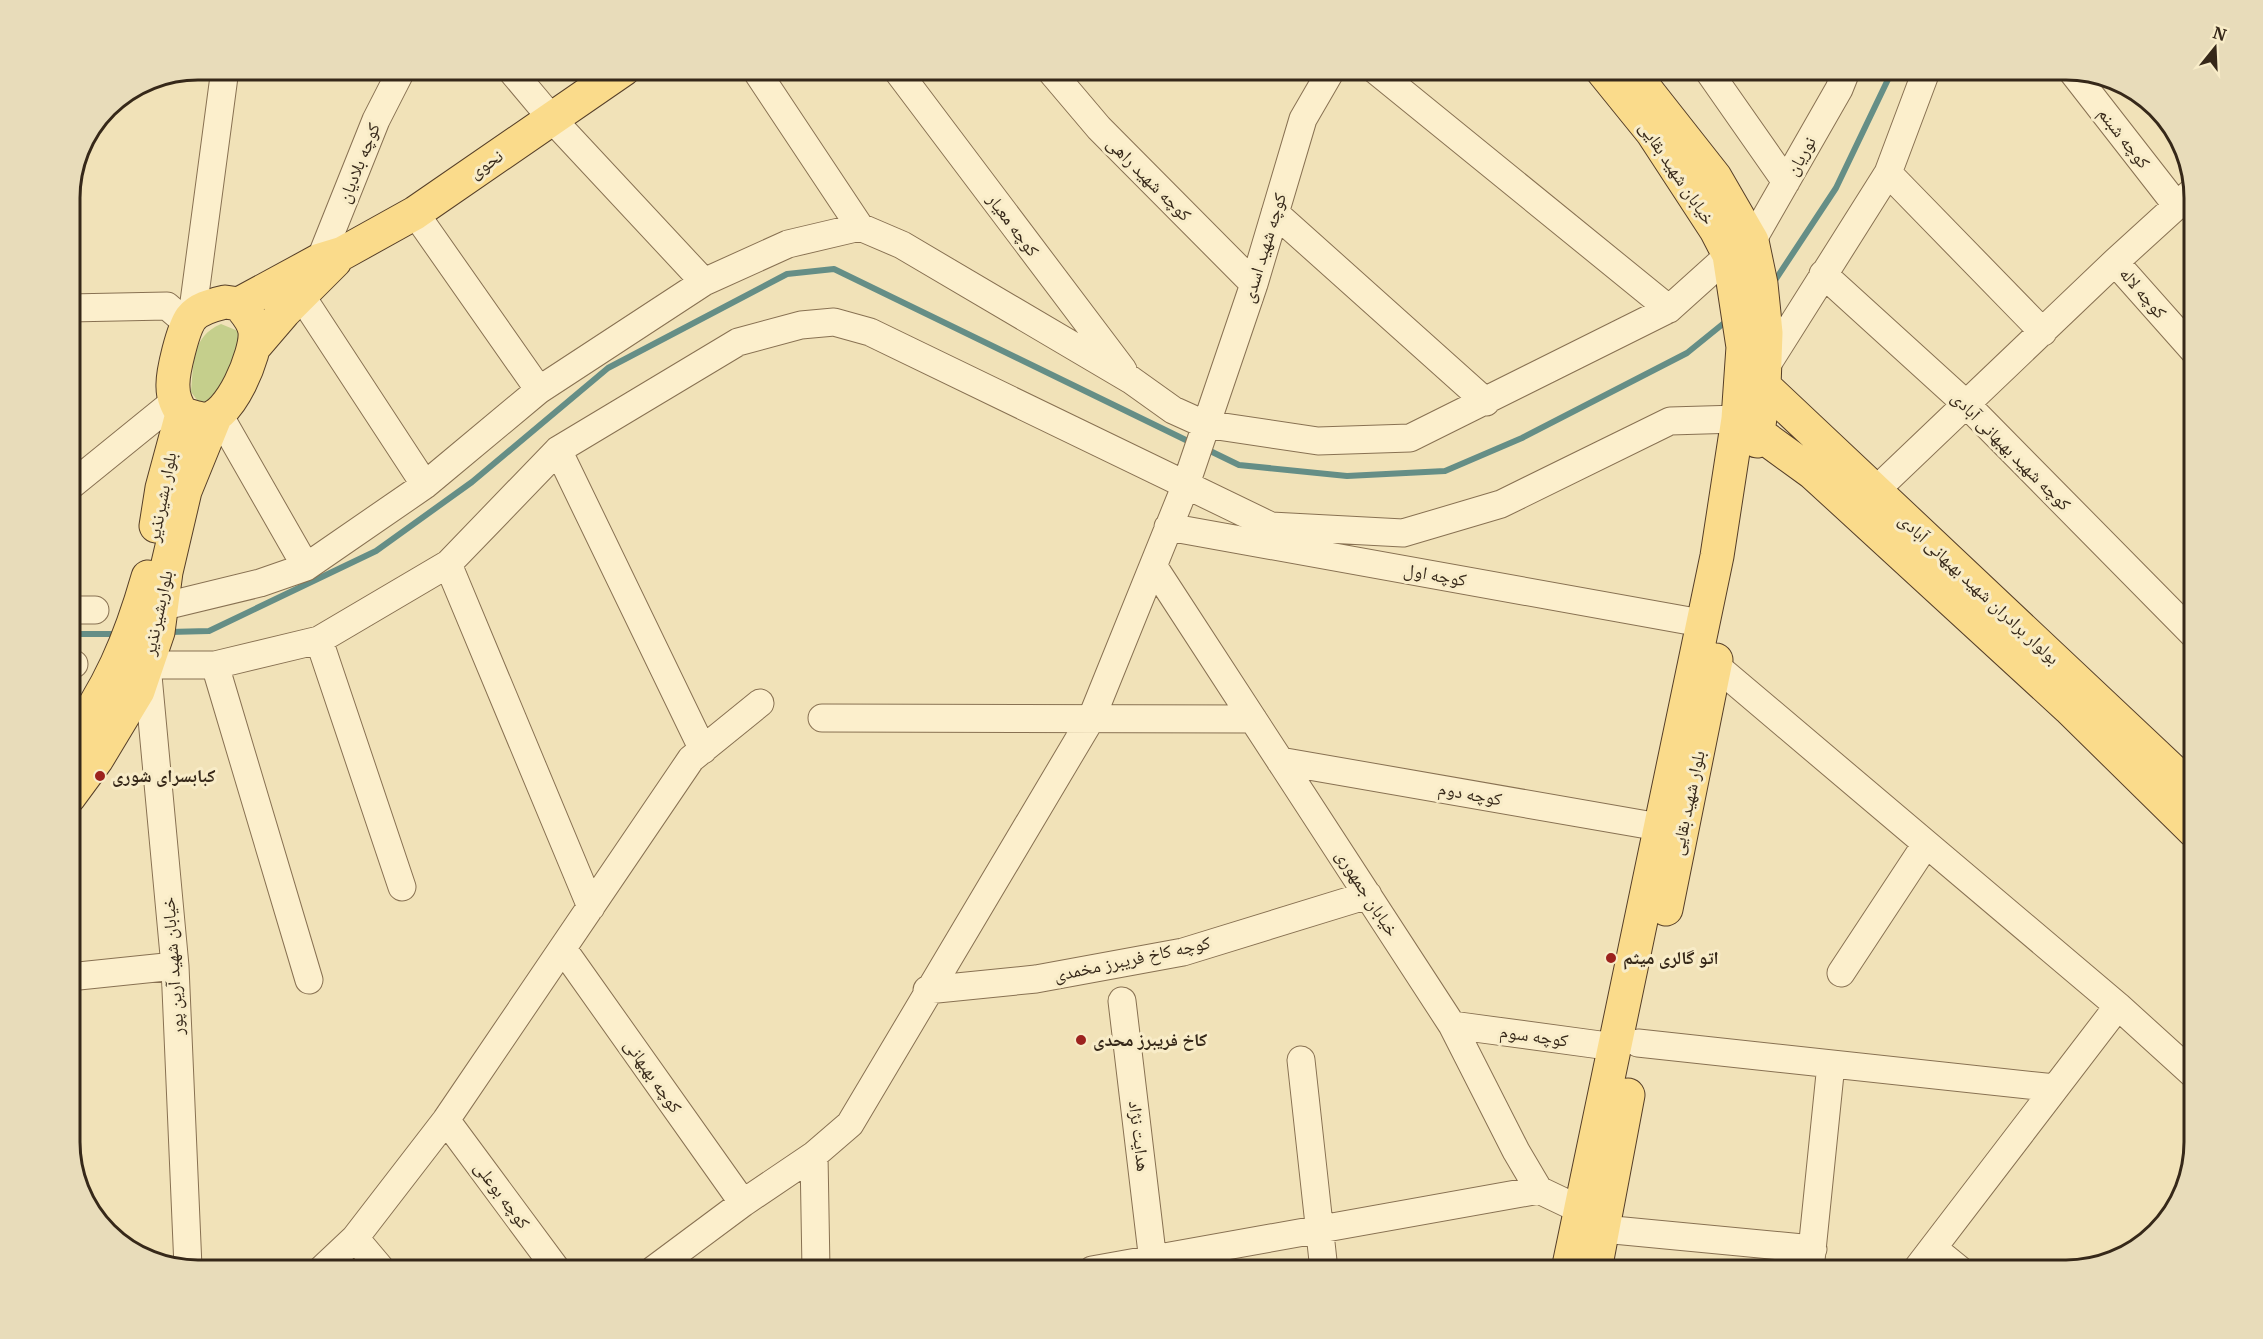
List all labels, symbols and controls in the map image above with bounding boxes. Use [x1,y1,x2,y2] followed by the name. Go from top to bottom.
[2185,18,2245,78] north arrow
[2211,22,2229,45] text: N
[2093,102,2156,174] street label: کوچه شبنم
[1634,117,1720,229] street label: خیابان شهید بقایی
[332,119,385,206] street label: کوچه بلادیان
[1102,131,1197,226] street label: کوچه شهید راهی
[1780,132,1821,180] street label: نوریان
[464,144,507,183] street label: نحوی
[982,188,1045,261] street label: کوچه معیار
[1236,190,1291,305] street label: کوچه شهید اسدی
[2115,262,2172,324] street label: کوچه لاله
[1947,386,2076,516] street label: کوچه شهید بهبهانی آبادی
[141,450,181,545] street label: بلوار بشیرنذیر
[1894,508,2065,669] street label: بولوار برادران شهید بهبهانی آبادی
[1402,558,1469,591] street label: کوچه اول
[137,568,178,659] street label: بلواربشیرنذیر
[1665,748,1710,857] street label: بلوار شهید بقایی
[112,764,215,787] place label: کبابسرای شوری
[93,769,107,783] marker: کبابسرای شوری
[1436,777,1504,812] street label: کوچه دوم
[1331,845,1404,941] street label: خیابان جمهوری
[156,896,189,1037] street label: خیابان شهید آرین پور
[1051,931,1213,987] street label: کوچه کاخ فریبرز مخمدی
[1623,946,1719,970] place label: اتو گالری میثم
[1604,951,1618,965] marker: اتو گالری میثم
[1498,1019,1570,1053] street label: کوچه سوم
[1093,1028,1207,1051] place label: کاخ فریبرز محدی
[1074,1033,1088,1047] marker: کاخ فریبرز محدی
[619,1034,688,1118] street label: کوچه بهبهانی
[1124,1099,1155,1173] street label: هدایت نژاد
[469,1156,536,1234] street label: کوچه بوعلی

